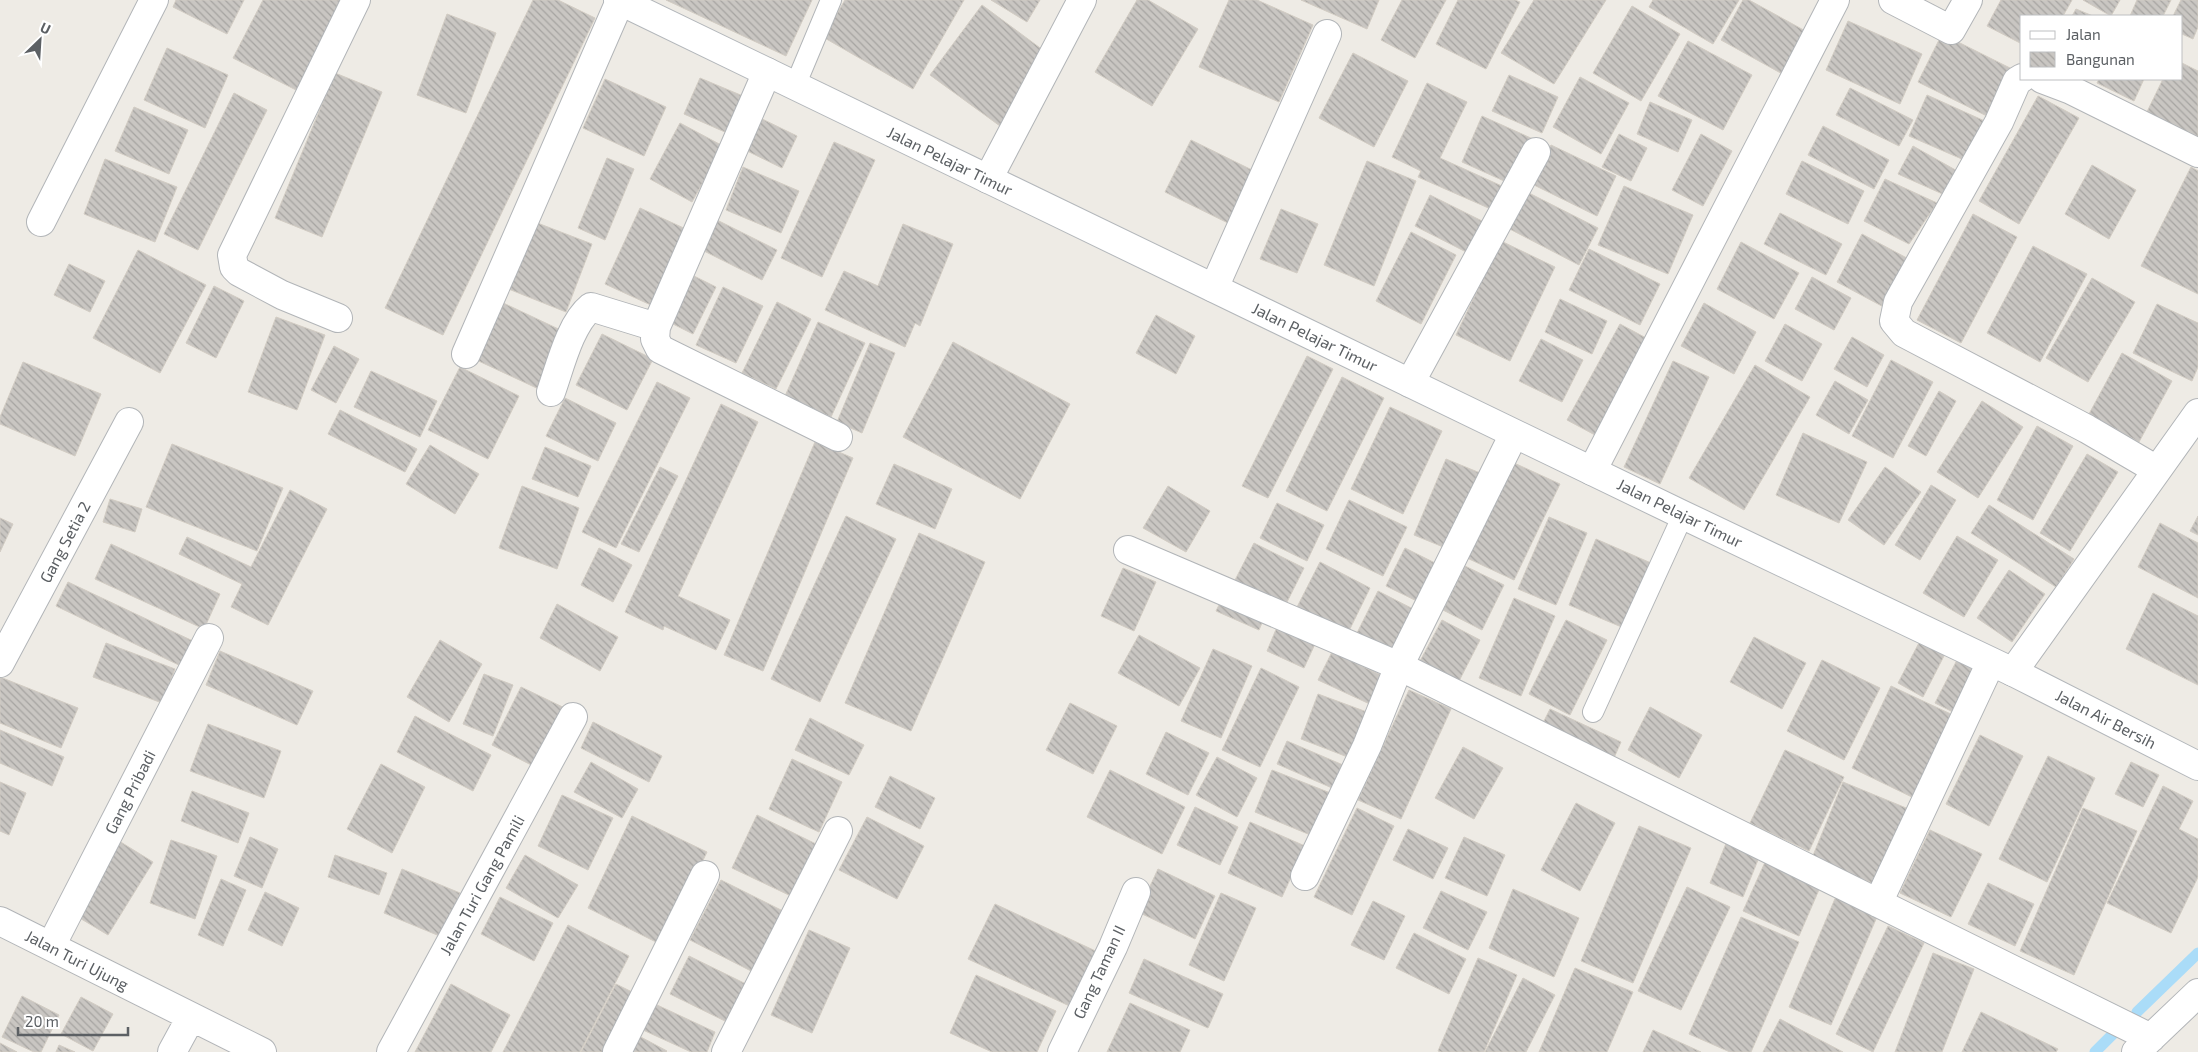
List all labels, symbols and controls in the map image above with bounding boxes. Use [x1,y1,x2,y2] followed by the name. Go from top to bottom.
[15,15,65,65] north arrow
[2020,15,2183,80] legend
[38,18,54,37] text: U
[2066,25,2101,43] text: Jalan
[2066,50,2135,68] text: Bangunan
[884,122,1016,200] street label: Jalan Pelajar Timur
[1249,298,1381,376] street label: Jalan Pelajar Timur
[1614,474,1746,552] street label: Jalan Pelajar Timur
[35,498,94,586] street label: Gang Setia 2
[2053,685,2160,752] street label: Jalan Air Bersih
[100,747,159,837] street label: Gang Pribadi
[435,812,528,958] street label: Jalan Turi Gang Pamili
[1069,922,1128,1022] street label: Gang Taman II
[22,925,132,995] street label: Jalan Turi Ujung
[18,1004,128,1036] scale bar
[25,1012,59,1030] text: 20 m

